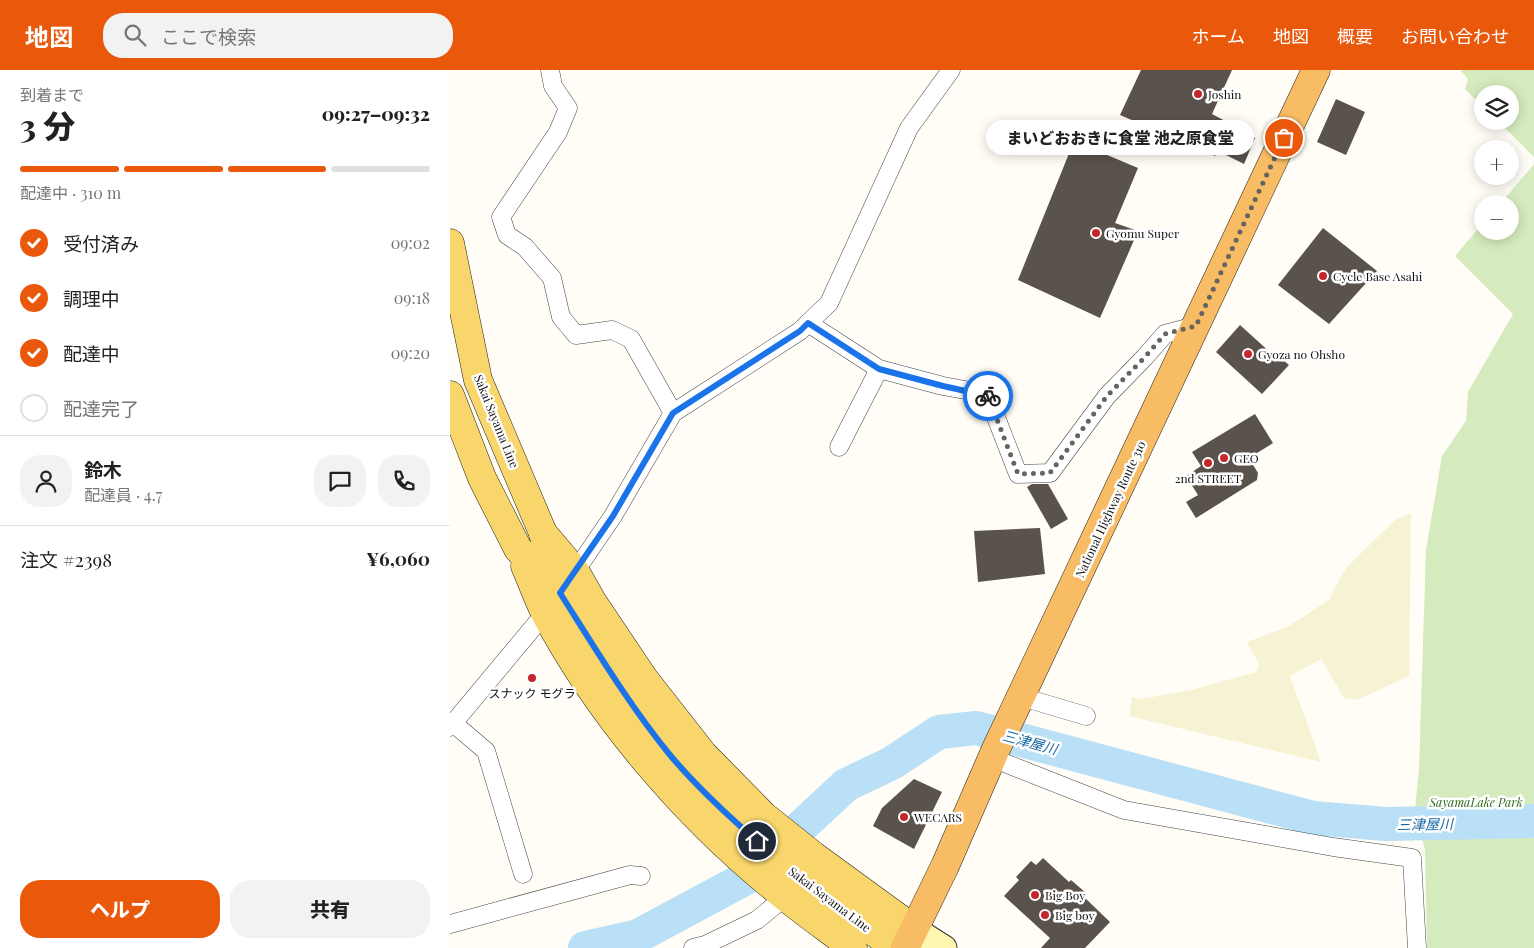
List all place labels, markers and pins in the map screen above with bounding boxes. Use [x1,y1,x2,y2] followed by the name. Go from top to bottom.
[1207,86,1241,102] place label: Joshin
[1192,88,1204,100] marker: Joshin
[1263,117,1305,159] pin
[986,120,1254,156] callout: まいどおおきに食堂 池之原食堂
[1106,225,1180,241] place label: Gyomu Super
[1090,227,1102,239] marker: Gyomu Super
[1333,268,1423,284] place label: Cycle Base Asahi
[1317,270,1329,282] marker: Cycle Base Asahi
[1258,346,1345,362] place label: Gyoza no Ohsho
[1242,348,1254,360] marker: Gyoza no Ohsho
[1234,450,1259,466] place label: GEO
[1218,452,1230,464] marker: GEO
[1202,457,1214,469] marker: 2nd STREET
[1175,470,1242,486] place label: 2nd STREET
[526,672,538,684] marker: スナック モグラ
[489,685,576,701] place label: スナック モグラ
[913,809,962,825] place label: WECARS
[898,811,910,823] marker: WECARS
[736,820,778,862] pin
[1045,887,1085,903] place label: Big Boy
[1029,889,1041,901] marker: Big Boy
[1055,907,1095,923] place label: Big boy
[1039,909,1051,921] marker: Big boy

